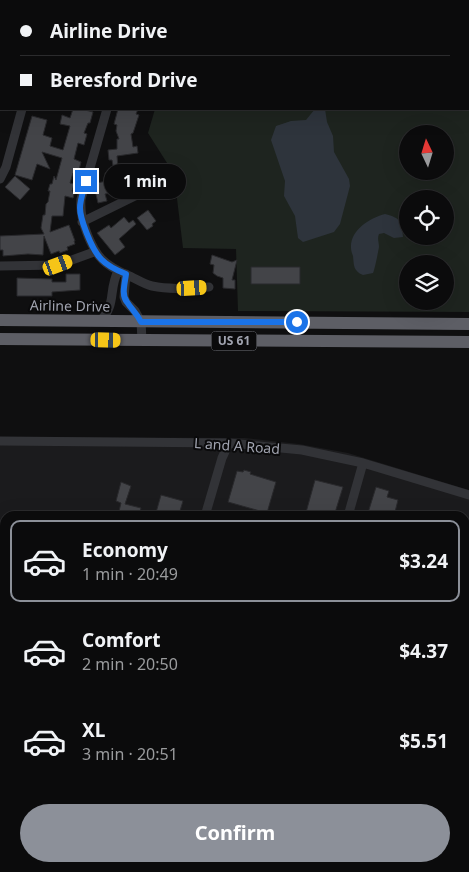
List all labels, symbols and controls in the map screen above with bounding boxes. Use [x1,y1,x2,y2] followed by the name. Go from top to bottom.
[50,18,168,44] text: Airline Drive
[50,67,198,93] text: Beresford Drive
[399,125,454,180] north arrow
[399,125,454,310] map controls
[104,164,186,198] callout: 1 min
[75,170,97,192] route end
[123,170,167,192] text: 1 min
[399,190,454,245] button: locate
[41,253,74,277] car
[399,255,454,310] button: layers
[176,280,207,296] car
[30,295,110,316] street label: Airline Drive
[286,311,308,333] route start
[90,332,121,348] car
[212,332,256,351] road number: US 61
[193,433,281,458] street label: L and A Road
[82,537,168,563] text: Economy
[22,539,67,584] icon: car
[399,548,448,574] text: $3.24
[82,563,178,585] text: 1 min · 20:49
[82,627,161,653] text: Comfort
[22,629,67,674] icon: car
[399,638,448,664] text: $4.37
[82,653,178,675] text: 2 min · 20:50
[82,717,105,743] text: XL
[22,719,67,764] icon: car
[399,728,448,754] text: $5.51
[82,743,178,765] text: 3 min · 20:51
[20,804,450,862] button: Confirm

